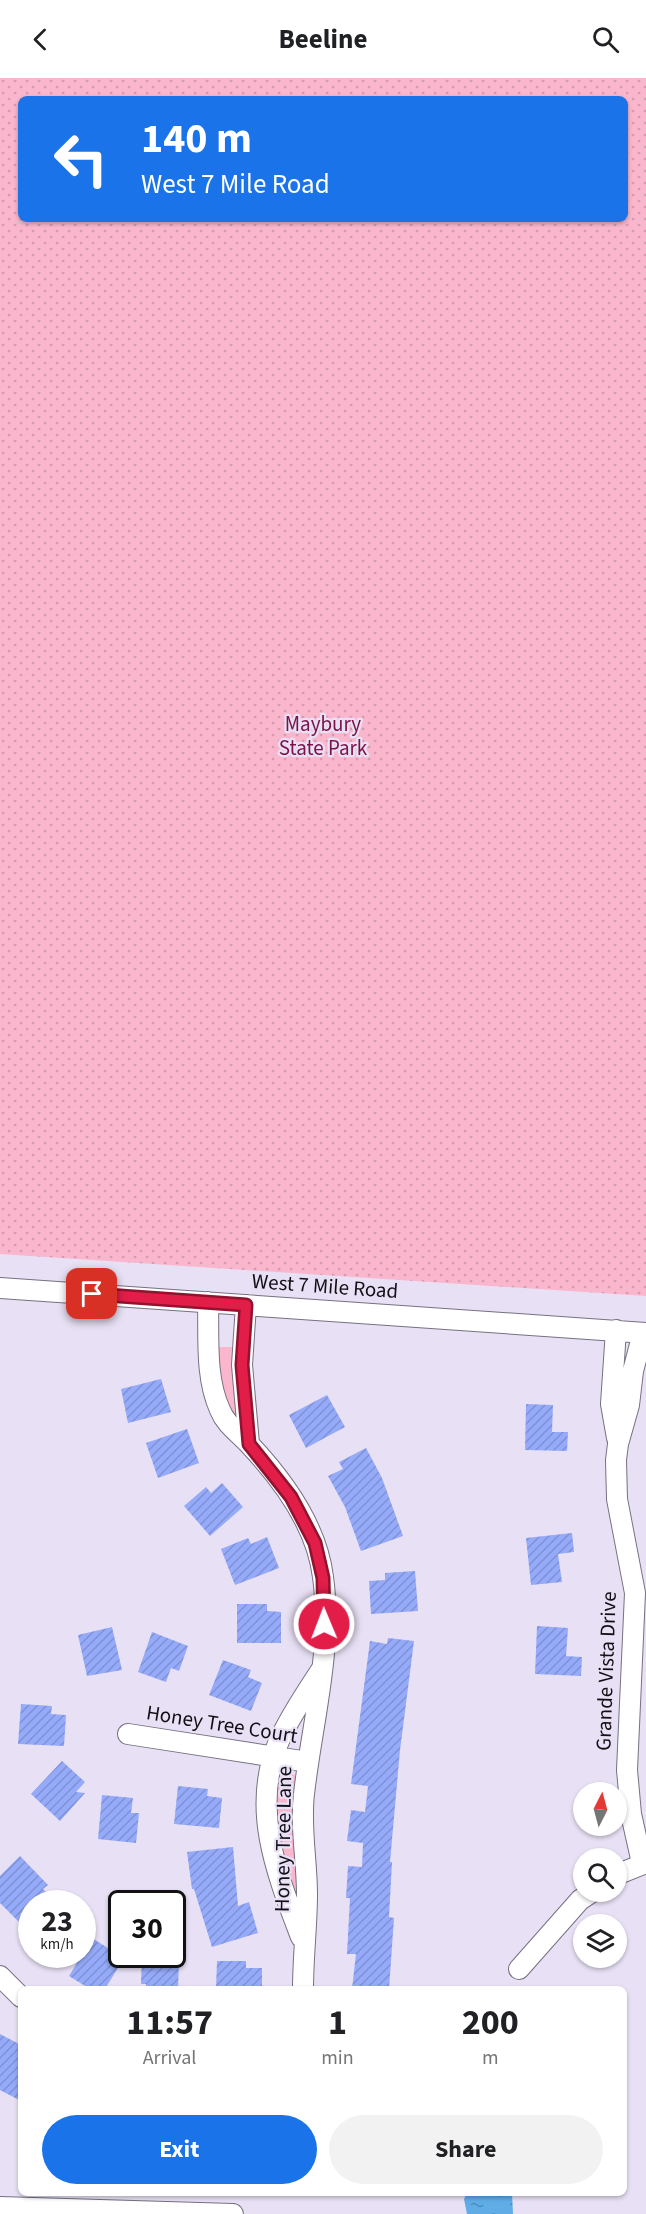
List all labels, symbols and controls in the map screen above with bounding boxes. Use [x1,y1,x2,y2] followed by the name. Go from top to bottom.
[279,20,367,59] text: Beeline
[24,23,57,56] icon: back
[589,23,622,56] icon: search
[141,109,252,169] text: 140 m
[42,120,120,198] icon: left
[141,165,330,204] text: West 7 Mile Road
[279,709,368,763] park label: Maybury State Park
[251,1266,399,1306] street label: West 7 Mile Road
[66,1268,117,1319] pin
[75,1277,108,1310] icon: arrive
[588,1591,624,1751] street label: Grande Vista Drive
[292,1592,356,1656] position arrow
[144,1697,300,1751] street label: Honey Tree Court
[267,1766,299,1912] street label: Honey Tree Lane
[573,1782,627,1836] north arrow
[573,1782,627,1968] map controls
[573,1848,627,1902] button: search
[108,1890,186,1968] speed limit sign: 30
[41,1900,73,1943] text: 23
[573,1914,627,1968] button: layers
[40,1934,74,1955] text: km/h
[126,1997,213,2048] text: 11:57
[328,1997,347,2048] text: 1
[462,1997,519,2048] text: 200
[143,2044,196,2072] text: Arrival
[321,2044,354,2072] text: min
[482,2044,499,2072] text: m
[42,2115,317,2184] button: Exit
[329,2115,603,2184] button: Share

